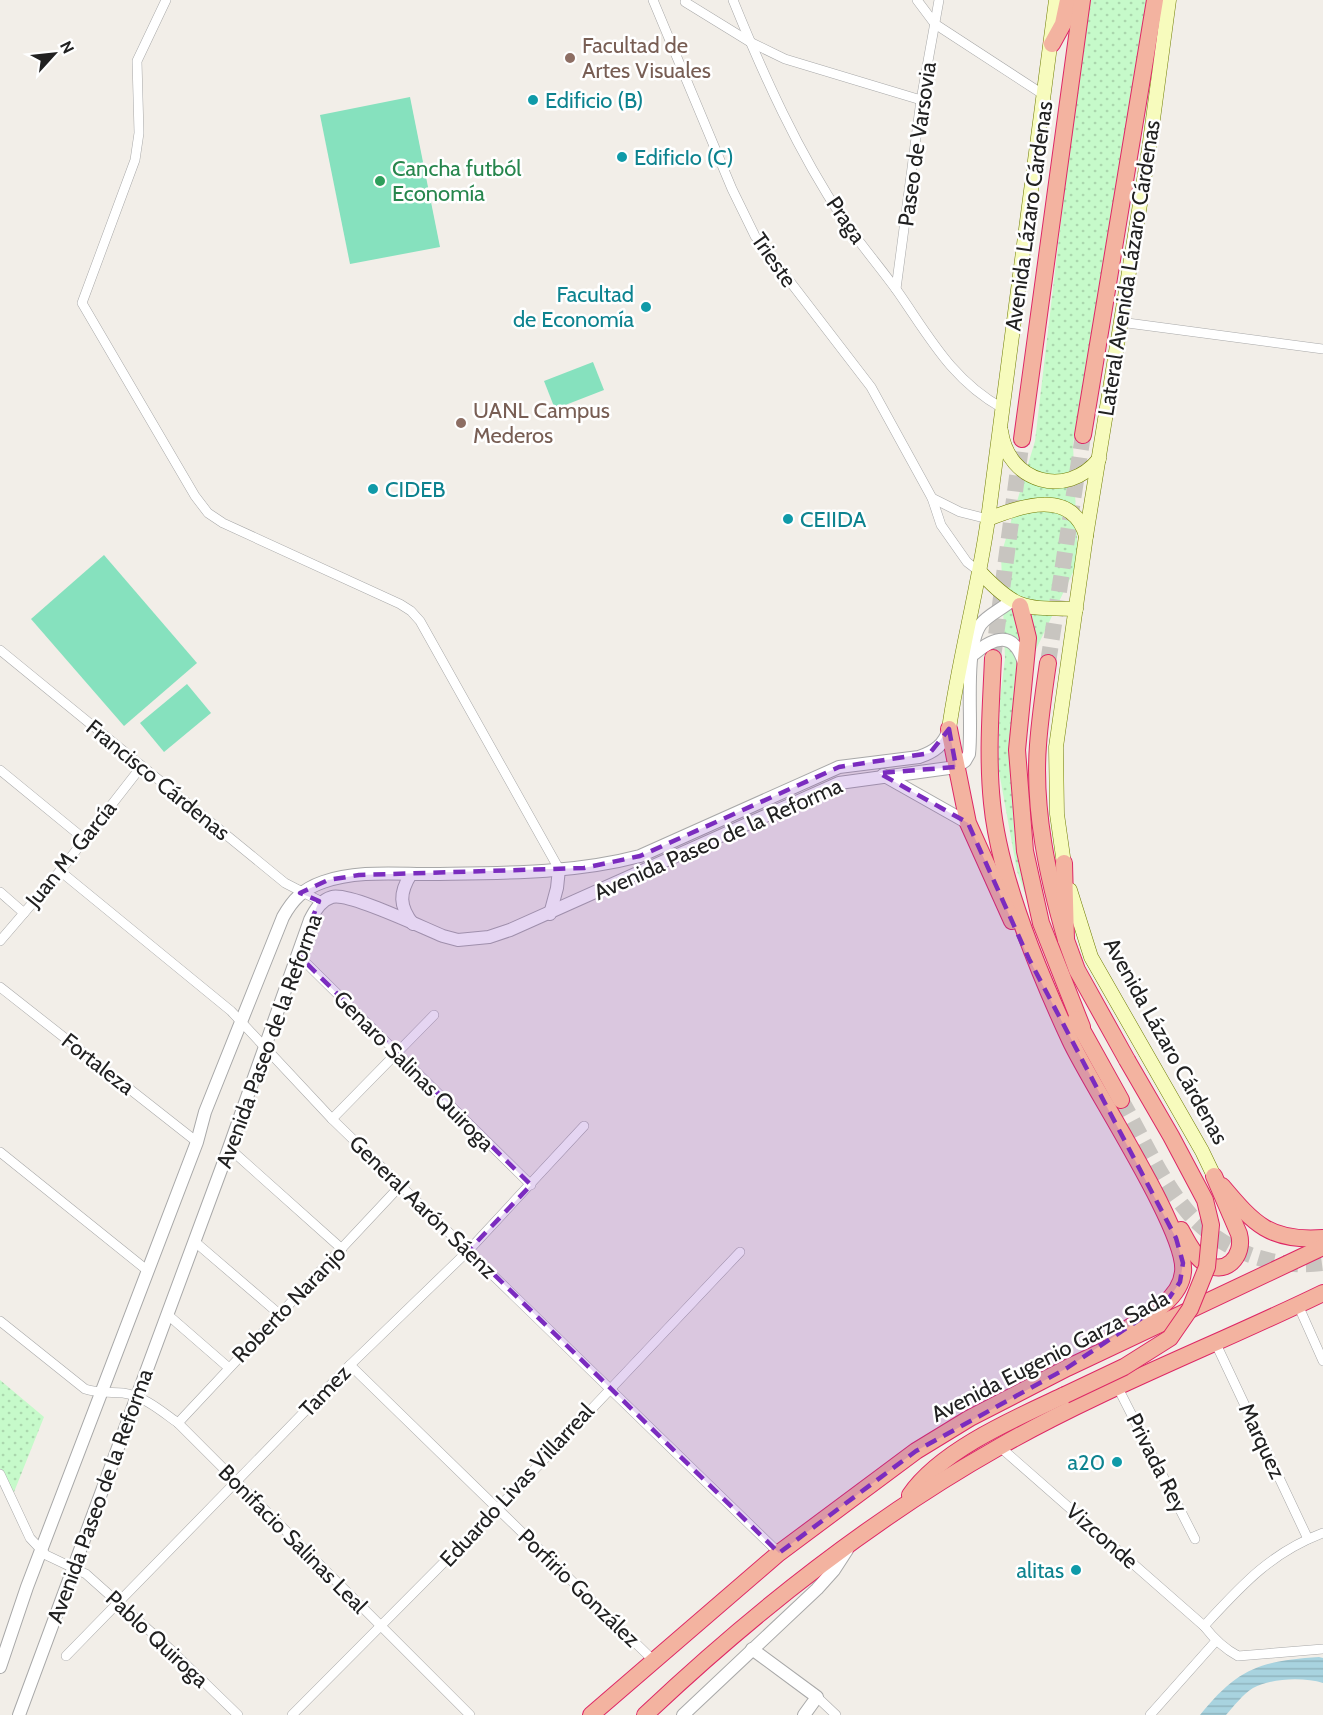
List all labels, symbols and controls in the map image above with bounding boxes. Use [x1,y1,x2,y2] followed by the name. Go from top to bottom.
[24,24,84,84] north arrow
[582,32,711,84] place label: Facultad de Artes Visuales
[56,38,78,57] text: N
[563,51,577,65] marker: Facultad de Artes Visuales
[892,60,942,228] street label: Paseo de Varsovia
[545,87,643,114] place label: Edificio (B)
[526,93,540,107] marker: Edificio (B)
[1000,99,1058,333] street label: Avenida Lázaro Cárdenas
[1092,118,1166,418] street label: Lateral Avenida Lázaro Cárdenas
[634,144,734,171] place label: EdificIo (C)
[615,150,629,164] marker: EdificIo (C)
[392,155,522,207] place label: Cancha futból Economía
[373,174,387,188] marker: Cancha futból Economía
[820,191,872,249] street label: Praga
[746,228,802,292] street label: Trieste
[513,281,634,333] place label: Facultad de Economía
[639,300,653,314] marker: Facultad de Economía
[473,397,610,449] place label: UANL Campus Mederos
[454,416,468,430] marker: UANL Campus Mederos
[385,476,445,503] place label: CIDEB
[366,482,380,496] marker: CIDEB
[800,506,867,533] place label: CEIIDA
[781,512,795,526] marker: CEIIDA
[81,714,235,846] street label: Francisco Cárdenas
[590,772,847,906] street label: Avenida Paseo de la Reforma
[19,795,122,914] street label: Juan M. García
[210,910,328,1172] street label: Avenida Paseo de la Reforma
[1098,933,1234,1149] street label: Avenida Lázaro Cárdenas
[328,985,500,1157] street label: Genaro Salinas Quiroga
[56,1027,140,1101] street label: Fortaleza
[344,1130,502,1284] street label: General Aarón Sáenz
[226,1240,352,1368] street label: Roberto Naranjo
[927,1284,1174,1428] street label: Avenida Eugenio Garza Sada
[294,1359,356,1423] street label: Tamez
[41,1365,159,1627] street label: Avenida Paseo de la Reforma
[434,1397,600,1572] street label: Eduardo Livas Villarreal
[1233,1399,1291,1483] street label: Marquez
[1120,1409,1194,1517] street label: Privada Rey
[1068,1449,1105,1476] place label: a20
[1110,1455,1124,1469] marker: a20
[213,1459,374,1620] street label: Bonifacio Salinas Leal
[1060,1497,1144,1575] street label: Vizconde
[513,1523,645,1653] street label: Porfirio González
[1017,1557,1064,1584] place label: alitas
[1069,1563,1083,1577] marker: alitas
[100,1585,214,1694] street label: Pablo Quiroga

